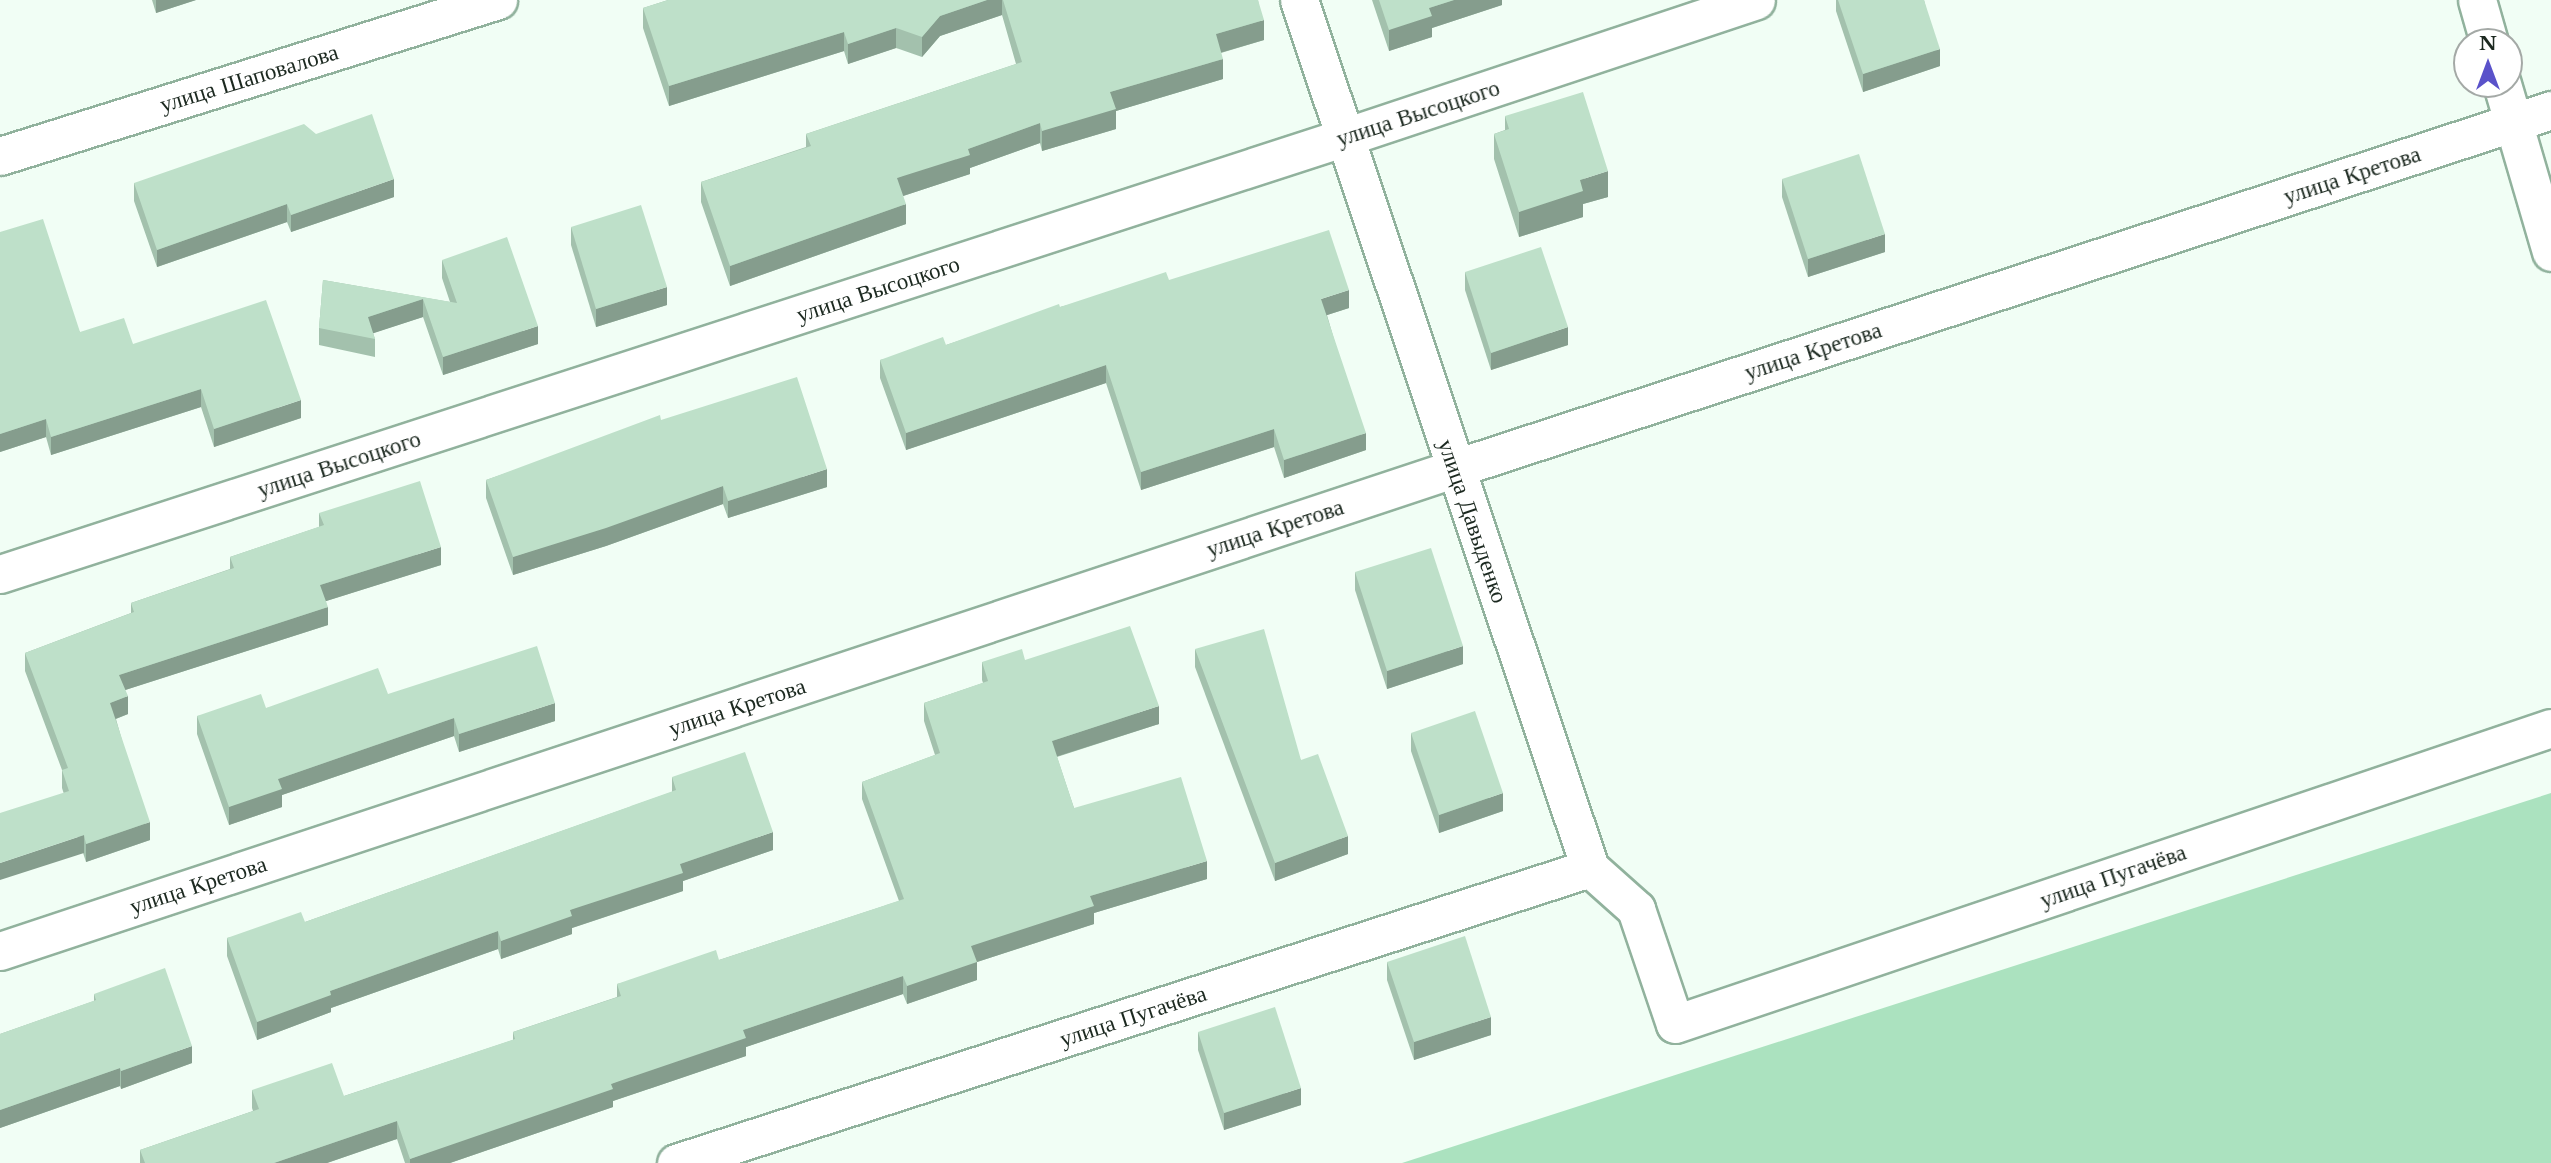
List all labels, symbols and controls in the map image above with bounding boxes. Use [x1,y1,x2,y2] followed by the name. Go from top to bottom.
[2453,28,2523,98] north arrow
[2479,32,2497,55] text: N
[156,38,342,118] street label: улица Шаповалова
[1333,74,1503,152] street label: улица Высоцкого
[2280,140,2424,210] street label: улица Кретова
[793,250,963,328] street label: улица Высоцкого
[1741,316,1885,386] street label: улица Кретова
[254,425,424,503] street label: улица Высоцкого
[1432,436,1514,606] street label: улица Давыденко
[1203,493,1347,563] street label: улица Кретова
[665,672,809,742] street label: улица Кретова
[2036,838,2190,914] street label: улица Пугачёва
[126,850,270,920] street label: улица Кретова
[1056,979,1210,1053] street label: улица Пугачёва

